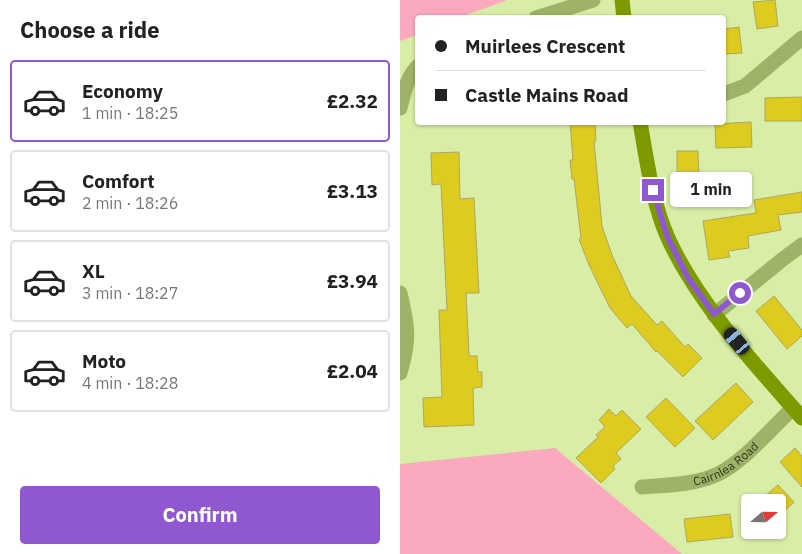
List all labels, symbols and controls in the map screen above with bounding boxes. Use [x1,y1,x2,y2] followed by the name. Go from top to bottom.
[20,15,160,44] text: Choose a ride
[465,34,625,58] text: Muirlees Crescent
[22,79,67,124] icon: car
[82,79,163,103] text: Economy
[465,83,629,107] text: Castle Mains Road
[327,89,378,113] text: £2.32
[82,103,178,123] text: 1 min · 18:25
[22,169,67,214] icon: car
[82,169,155,193] text: Comfort
[670,172,753,208] callout: 1 min
[327,179,378,203] text: £3.13
[642,179,664,201] route end
[690,179,732,199] text: 1 min
[82,193,178,213] text: 2 min · 18:26
[22,259,67,304] icon: car
[82,259,105,283] text: XL
[327,269,378,293] text: £3.94
[729,282,751,304] route start
[82,283,178,303] text: 3 min · 18:27
[721,325,752,357] car
[22,349,67,394] icon: car
[82,349,126,373] text: Moto
[327,359,378,383] text: £2.04
[82,373,178,393] text: 4 min · 18:28
[692,439,761,489] street label: Cairnlea Road
[20,486,380,544] button: Confirm
[741,494,786,539] north arrow
[741,494,786,539] map controls

